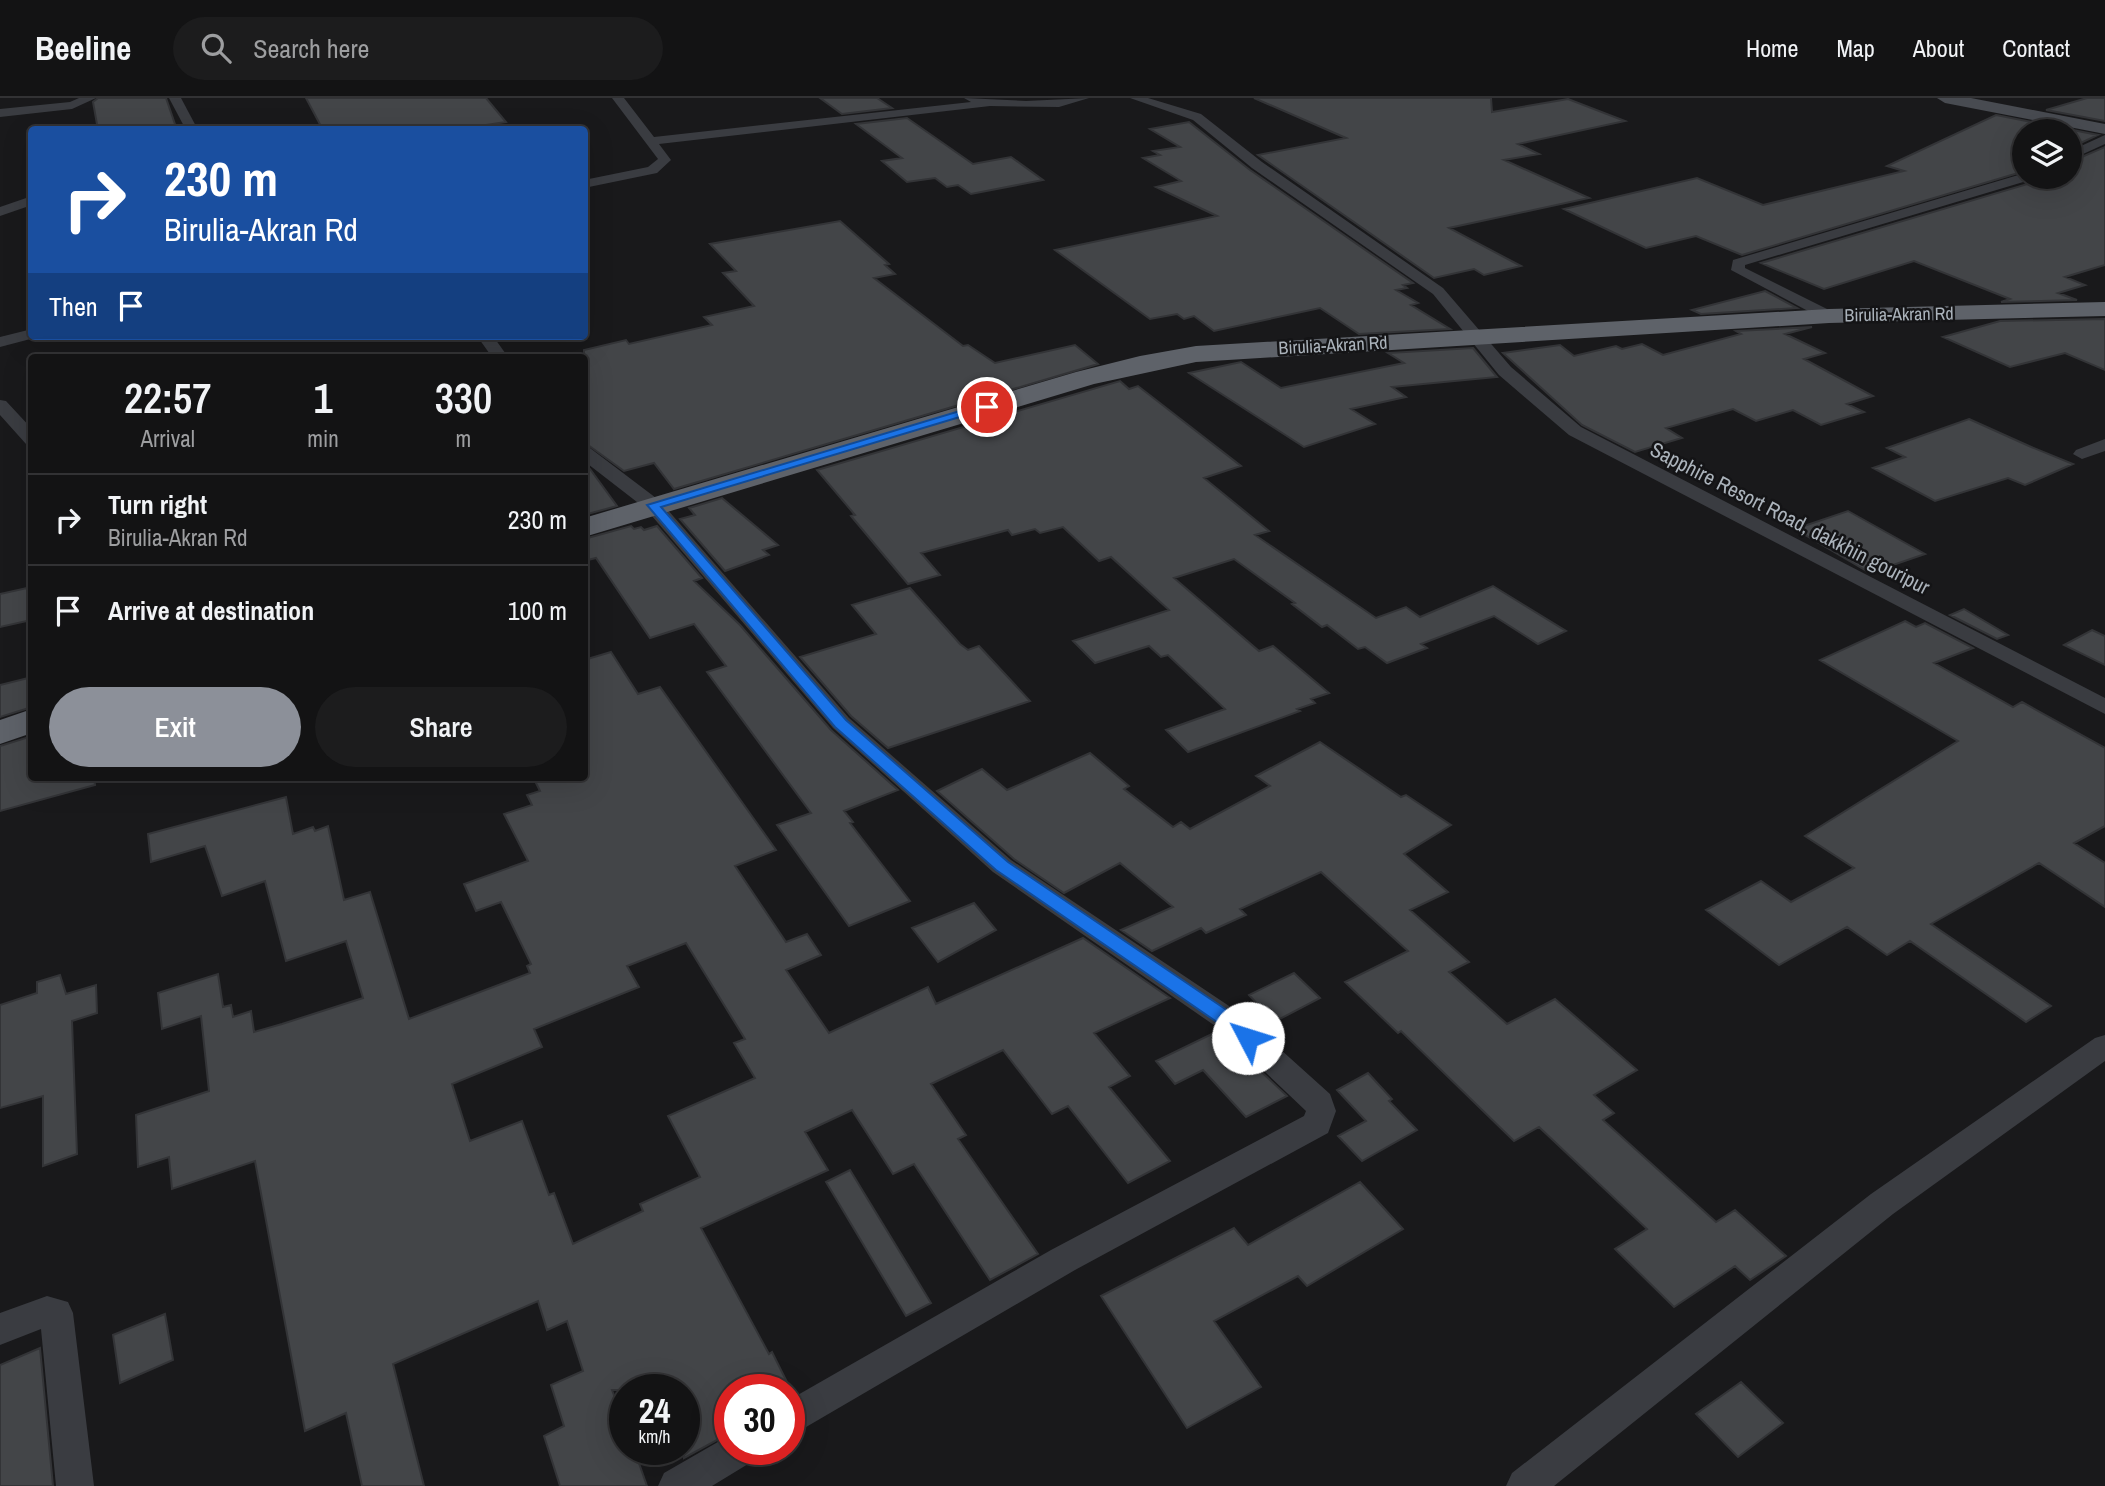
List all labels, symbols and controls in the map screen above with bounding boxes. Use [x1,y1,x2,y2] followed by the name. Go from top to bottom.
[173,17,663,80] search box
[35,26,131,70] text: Beeline
[197,29,235,67] icon: search
[253,31,369,66] text: Search here
[1746,32,1798,64] text: Home
[1836,32,1875,64] text: Map
[1913,32,1964,64] text: About
[2002,32,2070,64] text: Contact
[2012,119,2082,189] map controls
[2012,119,2082,189] button: layers
[164,145,278,211] text: 230 m
[49,154,140,245] icon: right
[164,208,358,251] text: Birulia-Akran Rd
[112,287,150,325] icon: arrive
[49,289,98,324] text: Then
[1844,301,1954,327] street label: Birulia-Akran Rd
[1278,330,1388,360] street label: Birulia-Akran Rd
[124,370,211,426] text: 22:57
[313,370,333,426] text: 1
[435,370,492,426] text: 330
[957,377,1017,437] pin
[968,388,1006,426] icon: arrive
[140,423,195,454] text: Arrival
[307,423,339,454] text: min
[456,423,471,454] text: m
[1645,435,1935,601] street label: Sapphire Resort Road, dakkhin gouripur
[108,487,207,522] text: Turn right
[49,501,87,539] icon: right
[508,502,567,537] text: 230 m
[108,522,247,553] text: Birulia-Akran Rd
[49,592,87,630] icon: arrive
[108,593,314,628] text: Arrive at destination
[508,593,567,628] text: 100 m
[49,687,301,767] button: Exit
[315,687,567,767] button: Share
[1211,1001,1285,1075] position arrow
[714,1374,805,1465] speed limit sign: 30
[639,1387,670,1434] text: 24
[639,1424,671,1449] text: km/h

